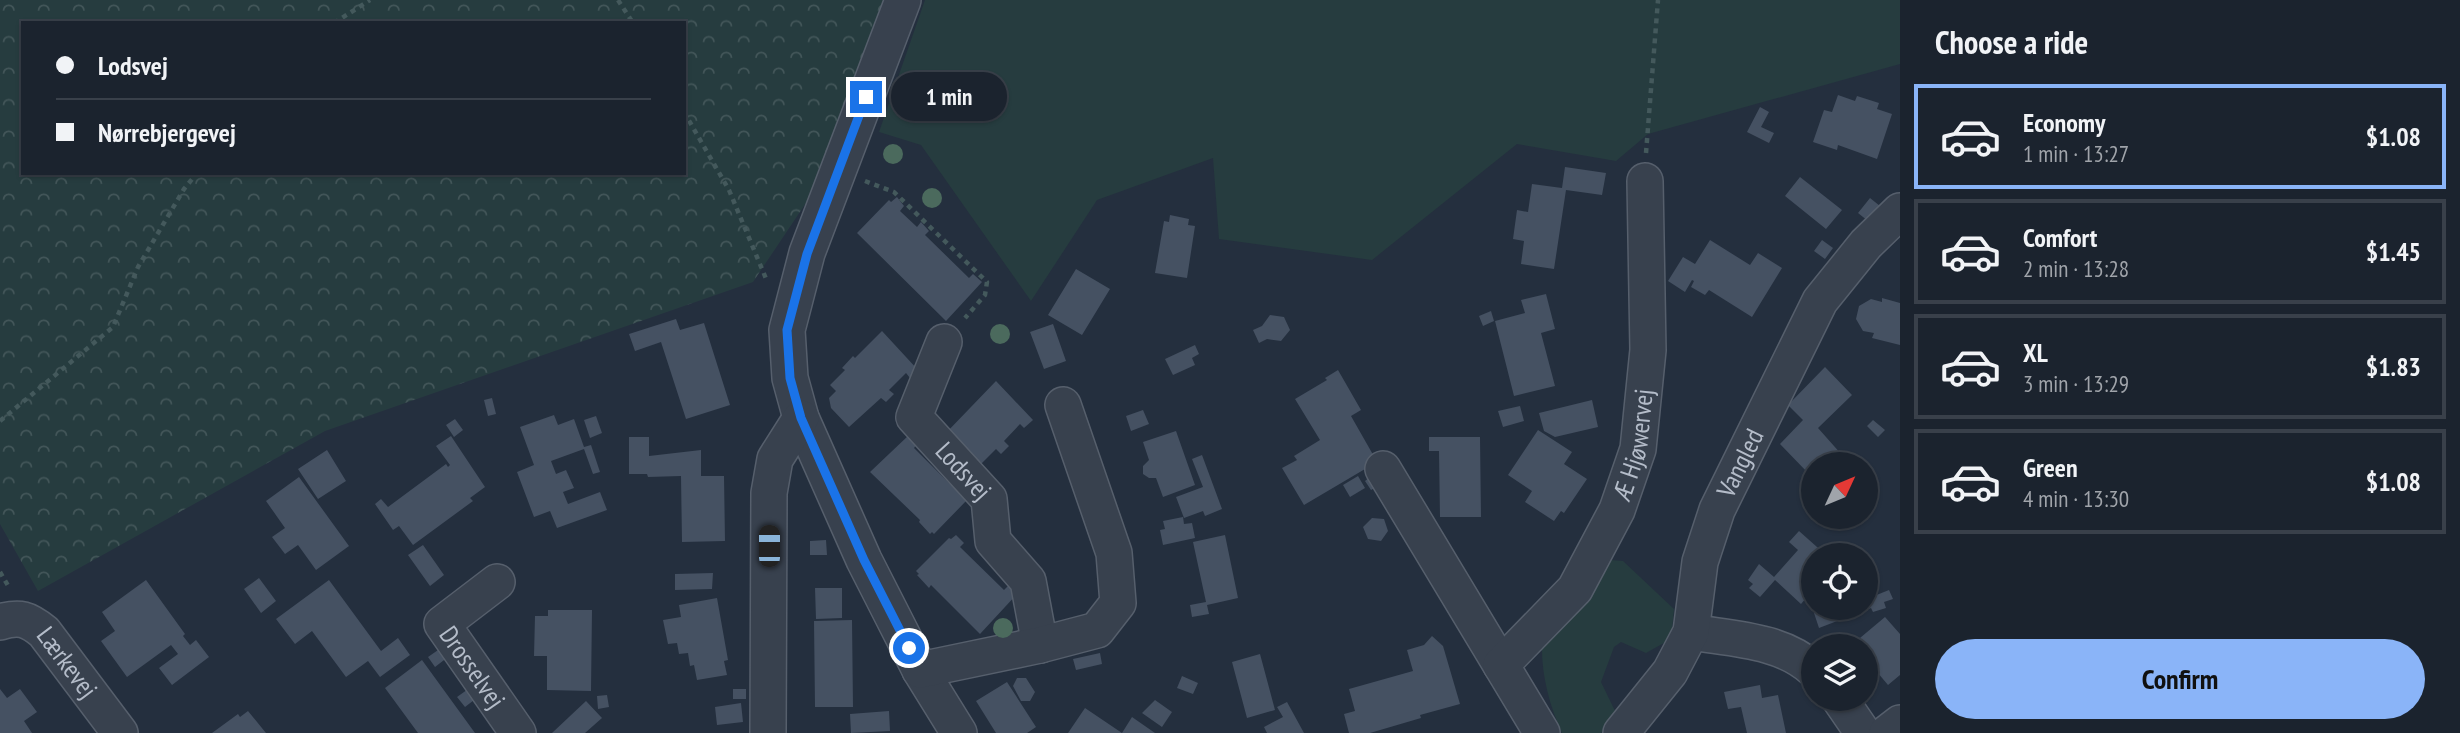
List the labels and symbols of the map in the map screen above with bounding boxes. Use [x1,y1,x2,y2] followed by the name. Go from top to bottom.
[890,72,1006,122] callout: 1 min
[850,81,882,113] route end
[1604,387,1660,505] street label: Æ Hjøwervej
[1708,423,1770,503] street label: Vangled
[929,435,999,507] street label: Lodsvej
[1801,452,1878,528] north arrow
[759,525,780,567] car
[30,620,105,704] street label: Lærkevej
[433,620,513,715] street label: Drosselvej
[893,632,925,664] route start

